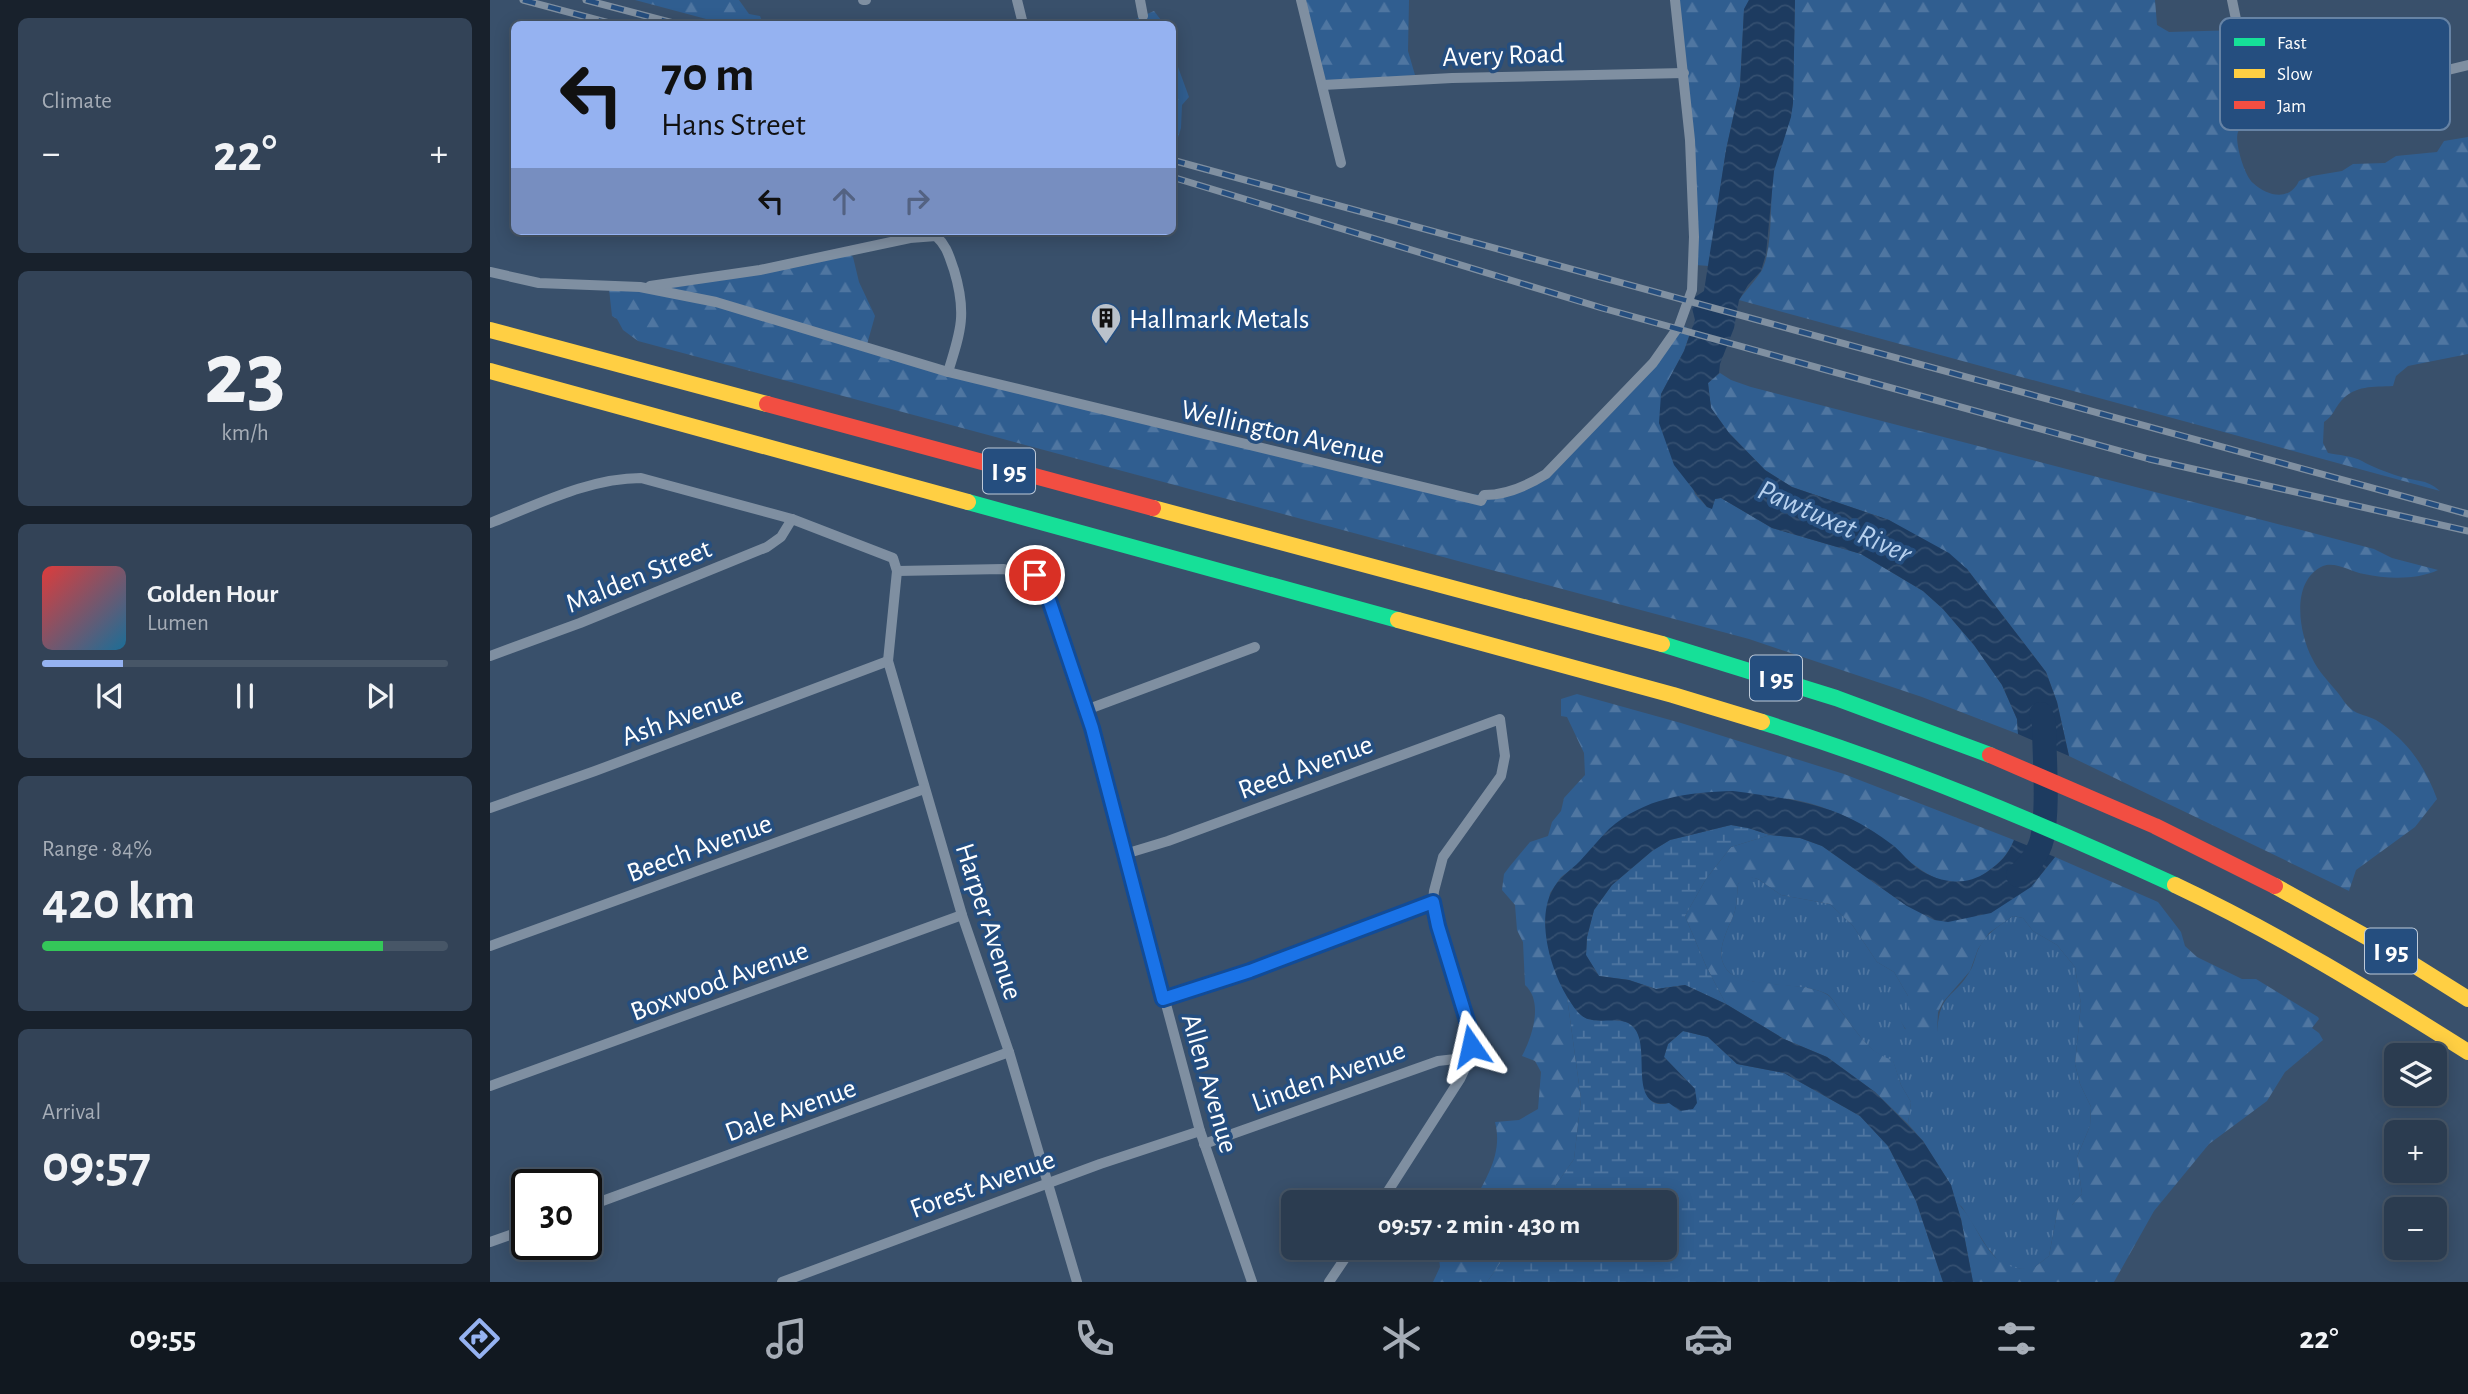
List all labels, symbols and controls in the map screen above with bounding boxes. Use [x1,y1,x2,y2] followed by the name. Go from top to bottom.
[2220,18,2450,130] legend
[2277,34,2307,53] text: Fast
[1442,40,1564,72] street label: Avery Road
[546,49,637,140] icon: left
[661,51,755,100] text: 70 m
[2277,65,2313,84] text: Slow
[42,90,112,113] text: Climate
[2277,97,2306,116] text: Jam
[661,109,806,141] text: Hans Street
[213,128,277,180] text: 22°
[42,135,60,173] text: −
[430,135,448,173] text: +
[752,182,790,220] icon: left
[825,182,863,220] icon: ahead
[898,182,936,220] icon: right
[1089,301,1123,345] building icon: Hallmark Metals
[1129,306,1309,334] place label: Hallmark Metals
[204,329,286,420] text: 23
[1178,396,1387,470] street label: Wellington Avenue
[221,422,269,445] text: km/h
[983,449,1035,494] road number: I 95
[1753,475,1917,570] water label: Pawtuxet River
[562,535,715,619] street label: Malden Street
[1005,545,1065,605] pin
[1016,556,1054,594] icon: arrive
[147,581,278,607] text: Golden Hour
[147,612,209,635] text: Lumen
[1750,656,1802,700] road number: I 95
[91,677,129,715] icon: previous
[226,677,264,715] icon: pause
[361,677,399,715] icon: next
[618,682,747,752] street label: Ash Avenue
[1235,731,1377,805] street label: Reed Avenue
[623,810,776,888] street label: Beech Avenue
[42,838,152,861] text: Range · 84%
[950,840,1027,1003] street label: Harper Avenue
[42,876,195,928] text: 420 km
[2365,928,2417,974] road number: I 95
[627,937,812,1027] street label: Boxwood Avenue
[1434,1009,1508,1083] position arrow
[1176,1011,1242,1156] street label: Allen Avenue
[1248,1036,1409,1118] street label: Linden Avenue
[2384,1043,2447,1260] map controls
[2384,1043,2447,1106] button: layers
[721,1074,860,1147] street label: Dale Avenue
[42,1101,101,1124] text: Arrival
[2384,1120,2447,1183] button: +
[42,1139,151,1191] text: 09:57
[906,1146,1059,1224] street label: Forest Avenue
[511,1169,602,1260] speed limit sign: 30
[2384,1197,2447,1260] button: −
[1378,1212,1580,1238] text: 09:57 · 2 min · 430 m
[455,1314,504,1363] icon: directions
[762,1314,811,1363] icon: music
[1070,1314,1119,1363] icon: phone
[1377,1314,1426,1363] icon: climate
[1684,1314,1733,1363] icon: car
[1992,1314,2041,1363] icon: filters
[129,1322,196,1354] text: 09:55
[2299,1322,2339,1354] text: 22°

